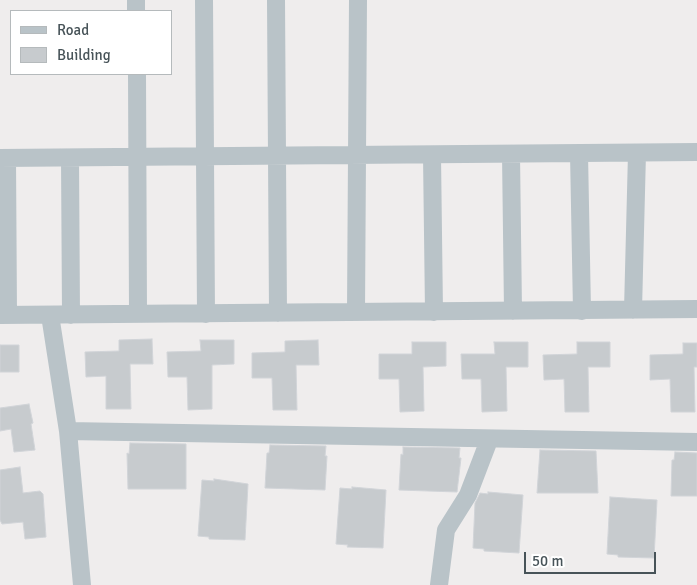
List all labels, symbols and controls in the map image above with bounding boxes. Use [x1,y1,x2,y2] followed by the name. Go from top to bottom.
[10,10,172,75] legend
[57,21,89,39] text: Road
[57,46,111,64] text: Building
[527,542,660,574] scale bar
[532,552,563,570] text: 50 m

